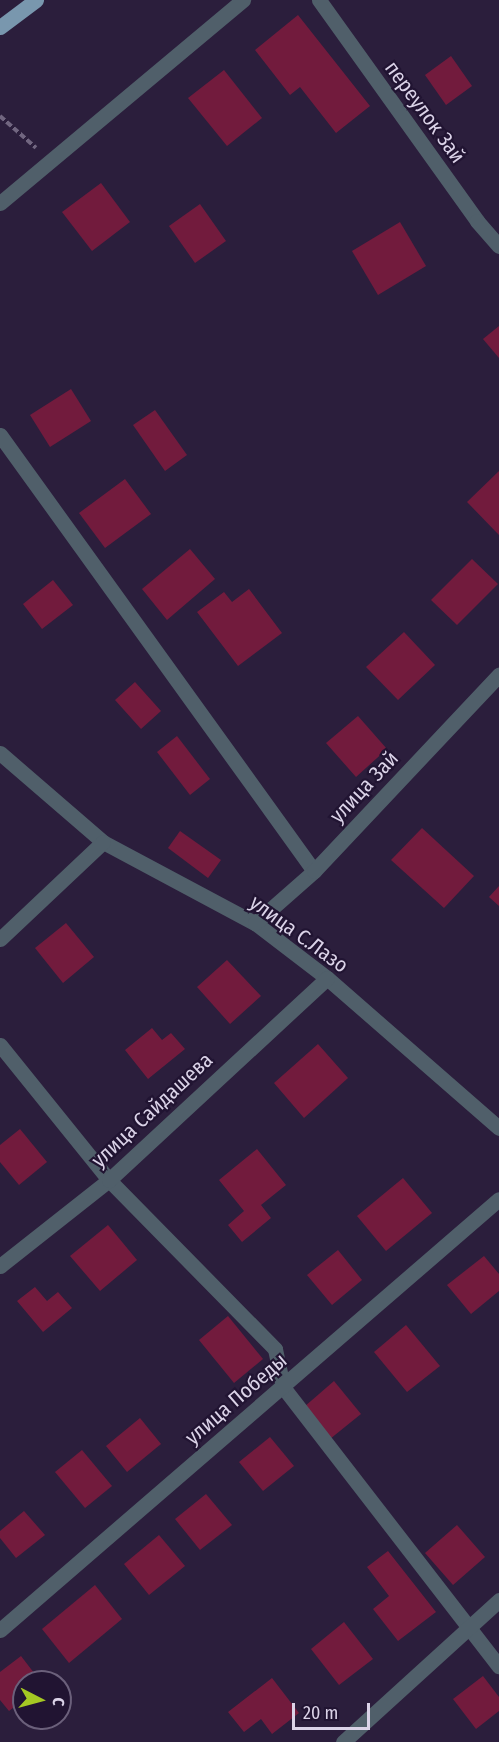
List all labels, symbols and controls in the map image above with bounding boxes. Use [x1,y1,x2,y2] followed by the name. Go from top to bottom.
[379,56,471,168] street label: переулок Зай
[324,746,404,828] street label: улица Зай
[245,890,353,978] street label: улица С.Лазо
[86,1047,218,1173] street label: улица Сайдашева
[180,1348,292,1450] street label: улица Победы
[12,1670,72,1730] north arrow
[295,1691,373,1729] scale bar
[49,1697,68,1707] text: С
[303,1702,338,1724] text: 20 m

